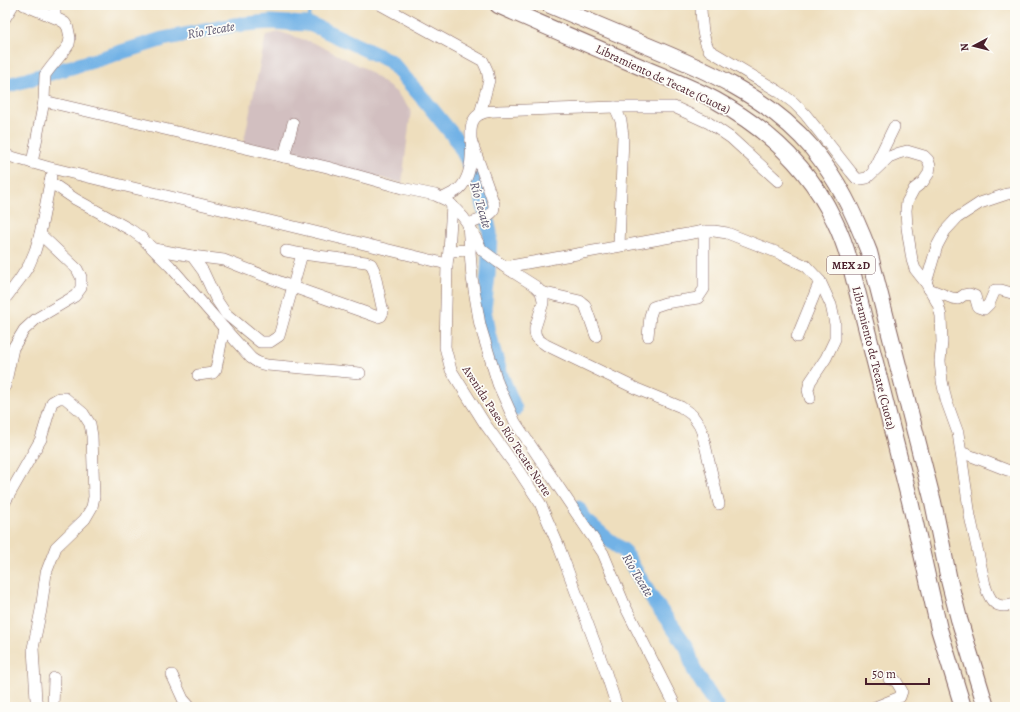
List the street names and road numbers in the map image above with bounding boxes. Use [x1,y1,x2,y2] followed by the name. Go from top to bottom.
[593,41,733,117] street label: Libramiento de Tecate (Cuota)
[827,256,875,274] road number: MEX 2D
[848,285,900,431] street label: Libramiento de Tecate (Cuota)
[458,362,555,499] street label: Avenida Paseo Río Tecate Norte

